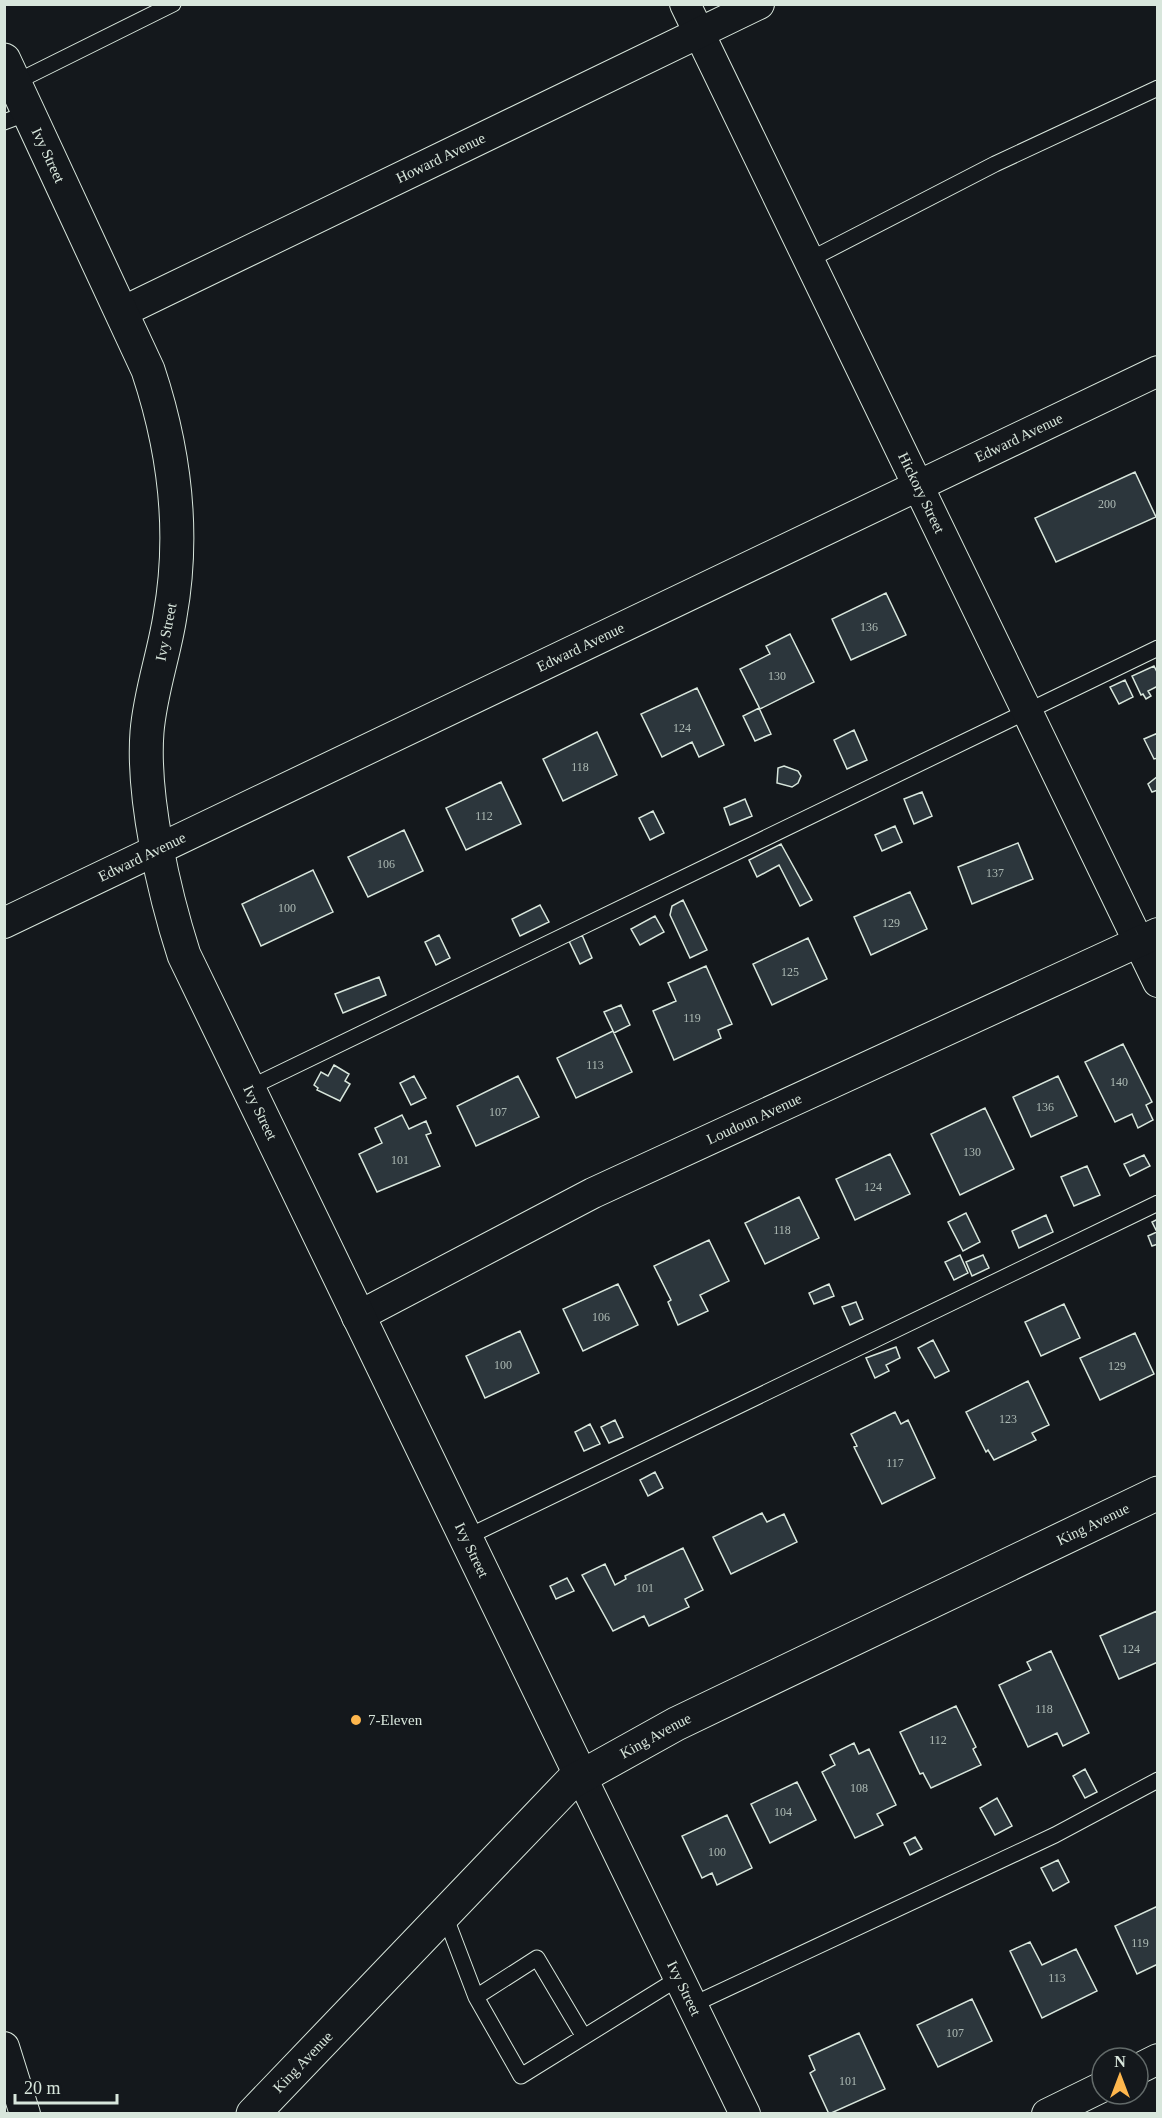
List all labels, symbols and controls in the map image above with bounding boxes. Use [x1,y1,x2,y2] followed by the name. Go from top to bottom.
[29,125,68,186] street label: Ivy Street
[394,129,488,186] street label: Howard Avenue
[972,410,1066,465] street label: Edward Avenue
[895,450,948,537] street label: Hickory Street
[1098,497,1116,511] house number: 200
[153,601,180,662] street label: Ivy Street
[534,619,627,675] street label: Edward Avenue
[860,620,878,634] house number: 136
[768,669,786,683] house number: 130
[673,721,691,735] house number: 124
[571,760,589,774] house number: 118
[475,809,493,823] house number: 112
[96,829,189,885] street label: Edward Avenue
[377,857,395,871] house number: 106
[986,866,1004,880] house number: 137
[278,901,296,915] house number: 100
[882,916,900,930] house number: 129
[781,965,799,979] house number: 125
[683,1011,701,1025] house number: 119
[586,1058,604,1072] house number: 113
[1110,1075,1128,1089] house number: 140
[240,1083,281,1143] street label: Ivy Street
[704,1090,804,1148] street label: Loudoun Avenue
[1036,1100,1054,1114] house number: 136
[489,1105,507,1119] house number: 107
[963,1145,981,1159] house number: 130
[391,1153,409,1167] house number: 101
[864,1180,882,1194] house number: 124
[773,1223,791,1237] house number: 118
[592,1310,610,1324] house number: 106
[494,1358,512,1372] house number: 100
[1108,1359,1126,1373] house number: 129
[999,1412,1017,1426] house number: 123
[886,1456,904,1470] house number: 117
[1054,1500,1132,1548] street label: King Avenue
[452,1520,492,1581] street label: Ivy Street
[636,1581,654,1595] house number: 101
[1122,1642,1140,1656] house number: 124
[1035,1702,1053,1716] house number: 118
[617,1710,694,1762] street label: King Avenue
[368,1712,423,1728] place label: 7-Eleven
[349,1713,363,1727] marker: 7-Eleven
[929,1733,947,1747] house number: 112
[850,1781,868,1795] house number: 108
[774,1805,792,1819] house number: 104
[708,1845,726,1859] house number: 100
[1131,1936,1149,1950] house number: 119
[664,1958,704,2019] street label: Ivy Street
[1048,1971,1066,1985] house number: 113
[946,2026,964,2040] house number: 107
[270,2028,336,2096] street label: King Avenue
[1090,2046,1150,2106] north arrow
[1114,2053,1126,2070] text: N
[15,2067,117,2105] scale bar
[839,2074,857,2088] house number: 101
[24,2078,61,2098] text: 20 m

